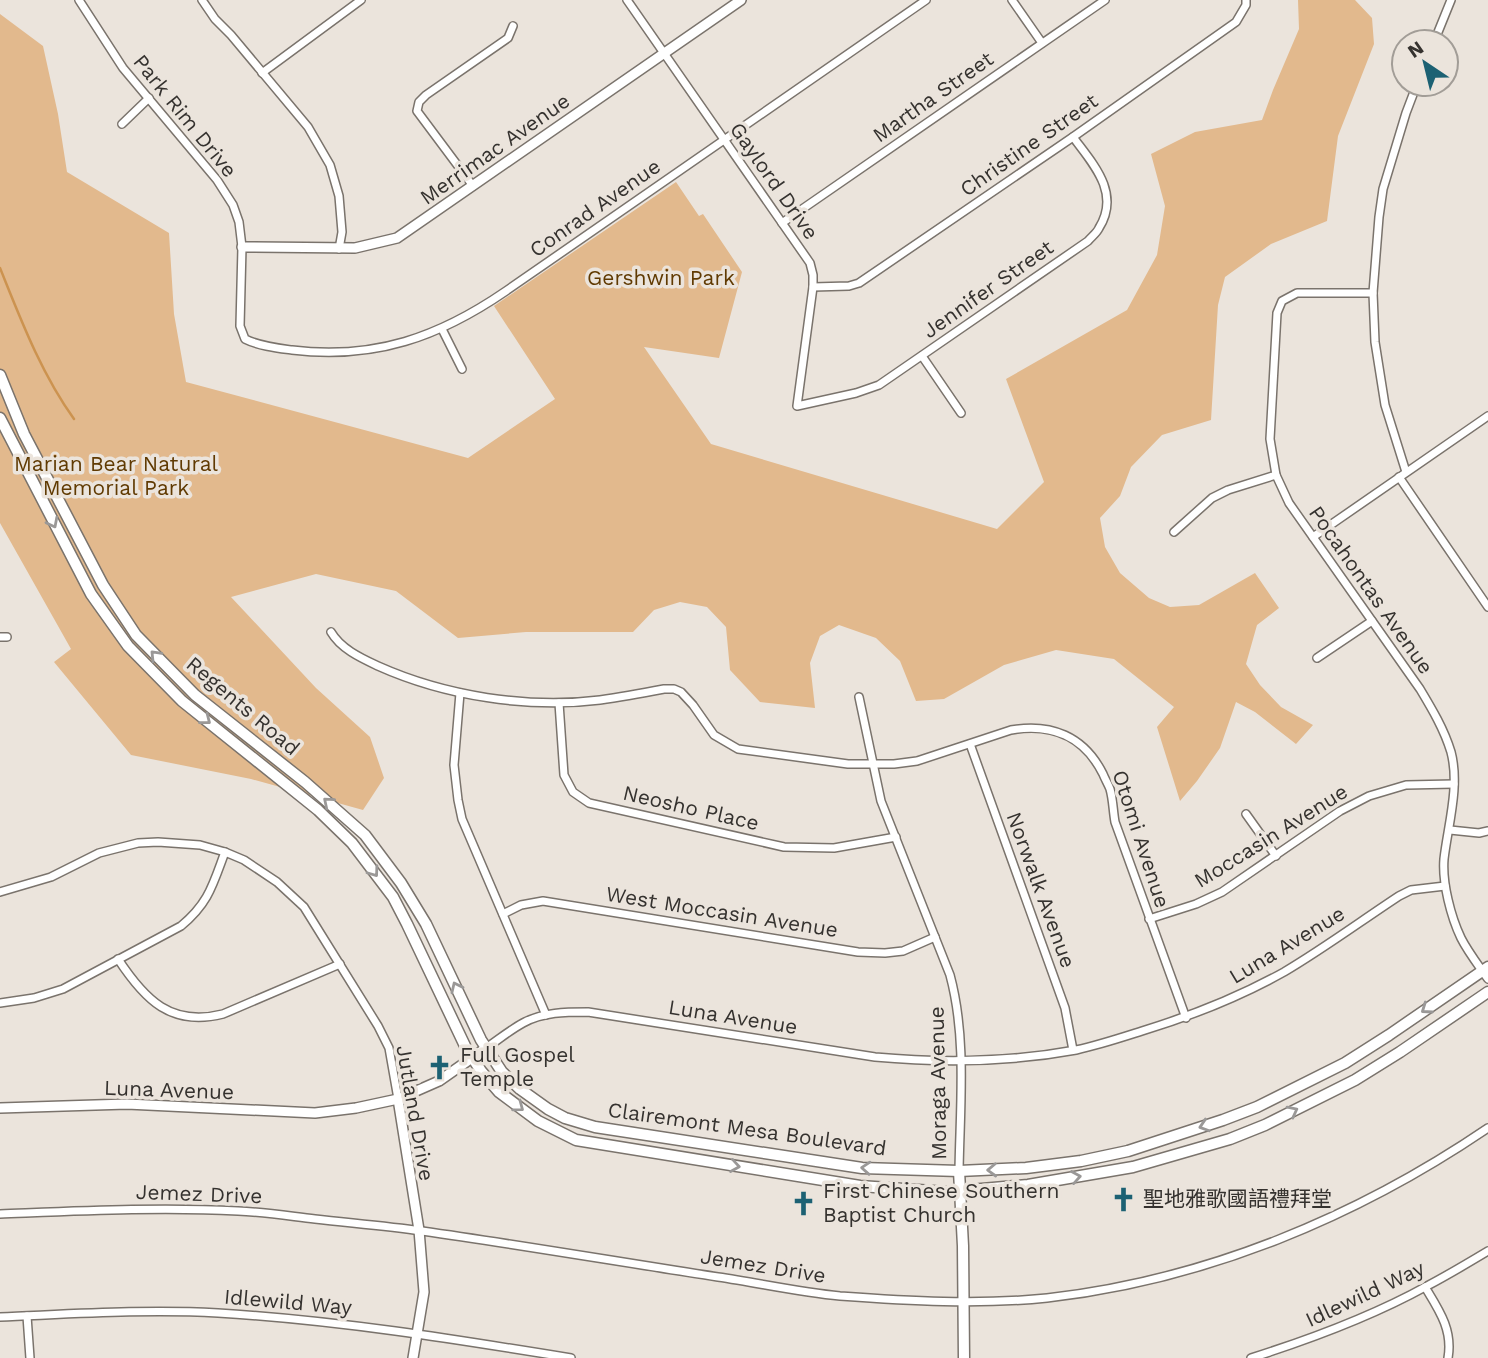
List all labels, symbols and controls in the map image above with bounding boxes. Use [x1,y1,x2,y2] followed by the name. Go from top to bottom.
[1390,28,1460,98] north arrow
[1403,36,1428,63] text: N
[868,46,998,147] street label: Martha Street
[128,49,243,182] street label: Park Rim Drive
[415,88,574,210] street label: Merrimac Avenue
[955,88,1103,201] street label: Christine Street
[725,117,824,244] street label: Gaylord Drive
[524,153,665,262] street label: Conrad Avenue
[917,234,1058,343] street label: Jennifer Street
[587,265,735,290] park label: Gershwin Park
[14,451,219,500] park label: Marian Bear Natural Memorial Park
[1304,501,1439,679] street label: Pocahontas Avenue
[45,516,59,528] one-way arrow
[150,650,163,663] one-way arrow
[182,651,305,760] street label: Regents Road
[198,712,210,725] one-way arrow
[1107,767,1176,911] street label: Otomi Avenue
[1189,778,1352,893] street label: Moccasin Avenue
[621,780,762,835] street label: Neosho Place
[323,798,336,810] one-way arrow
[1002,808,1081,971] street label: Norwalk Avenue
[366,864,378,877] one-way arrow
[604,881,840,942] street label: West Moccasin Avenue
[1224,900,1349,989] street label: Luna Avenue
[450,982,464,994] one-way arrow
[667,994,799,1039] street label: Luna Avenue
[1421,1001,1434,1014] one-way arrow
[924,1006,951,1160] street label: Moraga Avenue
[460,1042,575,1091] place label: Full Gospel Temple
[391,1043,440,1183] street label: Jutland Drive
[426,1053,454,1081] church icon: Full Gospel Temple
[103,1075,235,1104] street label: Luna Avenue
[606,1097,888,1160] street label: Clairemont Mesa Boulevard
[511,1099,523,1111] one-way arrow
[1286,1106,1298,1120] one-way arrow
[1199,1118,1211,1132] one-way arrow
[729,1158,741,1173] one-way arrow
[861,1160,872,1175] one-way arrow
[987,1162,998,1177] one-way arrow
[1070,1170,1082,1185] one-way arrow
[823,1178,1060,1227] place label: First Chinese Southern Baptist Church
[135,1179,263,1208] street label: Jemez Drive
[1109,1185,1137,1213] church icon: 聖地雅歌國語禮拜堂
[1143,1186,1332,1211] place label: 聖地雅歌國語禮拜堂
[789,1189,817,1217] church icon: First Chinese Southern Baptist Church
[699,1243,828,1288] street label: Jemez Drive
[1301,1255,1428,1332] street label: Idlewild Way
[223,1283,353,1320] street label: Idlewild Way

